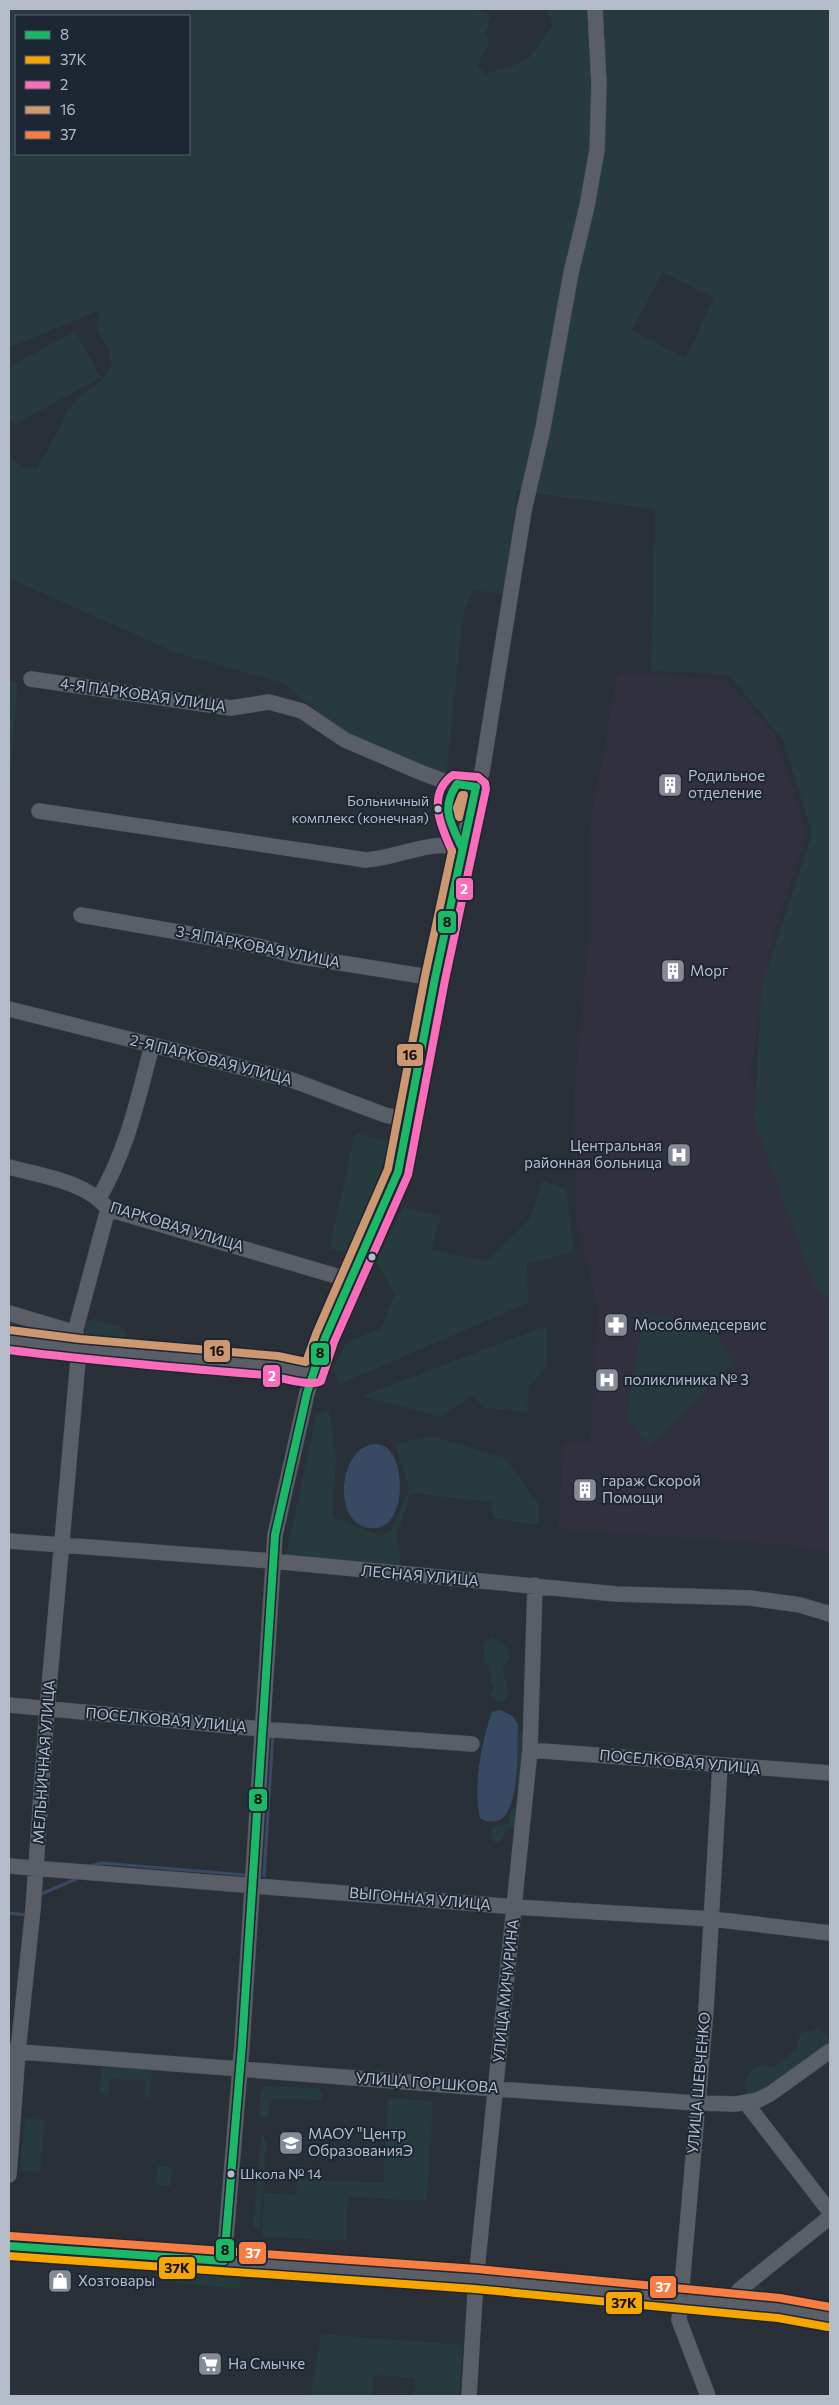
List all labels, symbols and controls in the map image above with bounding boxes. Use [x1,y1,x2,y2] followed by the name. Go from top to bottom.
[15,15,190,155] legend
[60,25,69,43] text: 8
[60,50,86,68] text: 37К
[60,75,68,93] text: 2
[60,100,76,118] text: 16
[60,125,76,143] text: 37
[59,673,227,715] street label: 4-Я ПАРКОВАЯ УЛИЦА
[688,766,765,801] place label: Родильное отделение
[657,772,683,798] building icon: Родильное отделение
[292,792,429,826] place label: Больничный комплекс (конечная)
[433,804,443,814] marker: Больничный комплекс (конечная)
[455,877,474,901] line badge: 2
[460,880,468,897] text: 2
[437,910,457,934] line badge: 8
[443,913,452,930] text: 8
[175,921,342,971] street label: 3-Я ПАРКОВАЯ УЛИЦА
[660,958,686,984] building icon: Морг
[690,961,729,979] place label: Морг
[128,1030,294,1088] street label: 2-Я ПАРКОВАЯ УЛИЦА
[396,1043,424,1067] line badge: 16
[403,1046,418,1063] text: 16
[524,1136,662,1171] place label: Центральная районная больница
[666,1142,692,1168] hospital icon: Центральная районная больница
[108,1197,246,1255] street label: ПАРКОВАЯ УЛИЦА
[367,1252,377,1262] unlabelled marker
[603,1312,629,1338] pharmacy icon: Мособлмедсервис
[634,1315,767,1333] place label: Мособлмедсервис
[203,1339,231,1363] line badge: 16
[210,1342,225,1359] text: 16
[310,1342,330,1366] line badge: 8
[316,1344,325,1361] text: 8
[262,1364,281,1388] line badge: 2
[268,1367,276,1384] text: 2
[594,1367,620,1393] hospital icon: поликлиника № 3
[624,1370,749,1388] place label: поликлиника № 3
[602,1471,701,1506] place label: гараж Скорой Помощи
[572,1477,598,1503] building icon: гараж Скорой Помощи
[360,1561,480,1589] street label: ЛЕСНАЯ УЛИЦА
[28,1679,58,1844] street label: МЕЛЬНИЧНАЯ УЛИЦА
[85,1703,247,1735] street label: ПОСЕЛКОВАЯ УЛИЦА
[599,1745,761,1777] street label: ПОСЕЛКОВАЯ УЛИЦА
[248,1788,268,1812] line badge: 8
[254,1790,263,1807] text: 8
[348,1883,492,1913] street label: ВЫГОННАЯ УЛИЦА
[489,1918,521,2064] street label: УЛИЦА МИЧУРИНА
[683,2011,713,2155] street label: УЛИЦА ШЕВЧЕНКО
[355,2068,499,2096] street label: УЛИЦА ГОРШКОВА
[308,2124,413,2159] place label: МАОУ "Центр ОбразованияЭ
[278,2130,304,2156] school or university icon: МАОУ "Центр ОбразованияЭ
[240,2165,322,2182] place label: Школа № 14
[226,2169,236,2179] marker: Школа № 14
[215,2238,235,2262] line badge: 8
[221,2241,230,2258] text: 8
[238,2241,267,2265] line badge: 37
[245,2244,261,2261] text: 37
[158,2256,196,2280] line badge: 37К
[164,2259,190,2276] text: 37К
[47,2268,73,2294] shop icon: Хозтовары
[78,2271,155,2289] place label: Хозтовары
[649,2275,677,2299] line badge: 37
[655,2278,671,2295] text: 37
[605,2291,643,2315] line badge: 37К
[611,2294,637,2311] text: 37К
[197,2351,223,2377] supermarket icon: На Смычке
[228,2354,305,2372] place label: На Смычке

